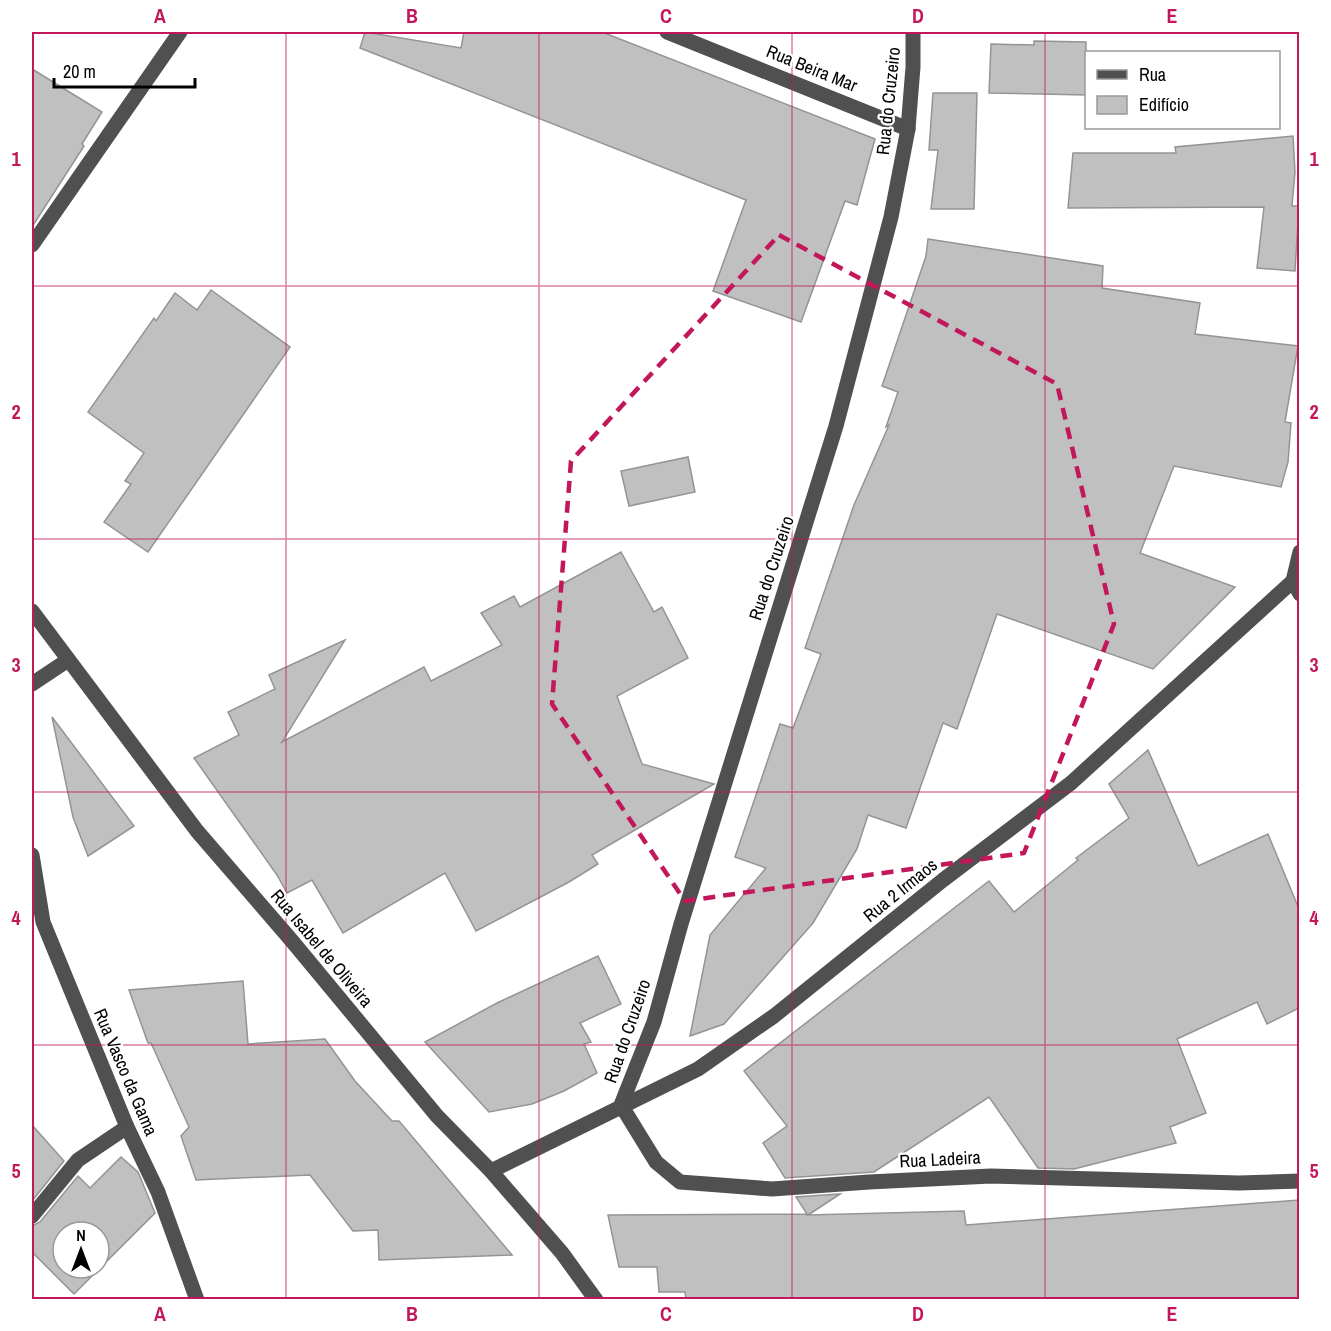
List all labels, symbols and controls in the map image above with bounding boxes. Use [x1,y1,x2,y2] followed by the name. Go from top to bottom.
[154,2,166,29] text: A
[406,2,418,29] text: B
[660,2,672,29] text: C
[912,2,924,29] text: D
[1167,2,1178,29] text: E
[763,38,861,98] street label: Rua Beira Mar
[870,46,906,156] street label: Rua do Cruzeiro
[54,51,195,89] scale bar
[1085,51,1280,129] legend
[63,59,96,84] text: 20 m
[1139,62,1166,87] text: Rua
[1139,92,1189,117] text: Edifício
[11,145,21,172] text: 1
[1309,145,1319,172] text: 1
[11,398,21,425] text: 2
[1309,398,1319,425] text: 2
[742,513,800,623] street label: Rua do Cruzeiro
[11,651,21,678] text: 3
[1309,651,1319,678] text: 3
[858,852,942,928] street label: Rua 2 Irmaos
[265,884,379,1012] street label: Rua Isabel de Oliveira
[11,904,21,931] text: 4
[1309,904,1319,931] text: 4
[598,976,656,1086] street label: Rua do Cruzeiro
[88,1005,164,1139] street label: Rua Vasco da Gama
[899,1144,981,1174] street label: Rua Ladeira
[11,1157,21,1184] text: 5
[1309,1157,1319,1184] text: 5
[51,1220,111,1280] north arrow
[76,1224,86,1246] text: N
[154,1300,166,1327] text: A
[406,1300,418,1327] text: B
[660,1300,672,1327] text: C
[912,1300,924,1327] text: D
[1167,1300,1178,1327] text: E

